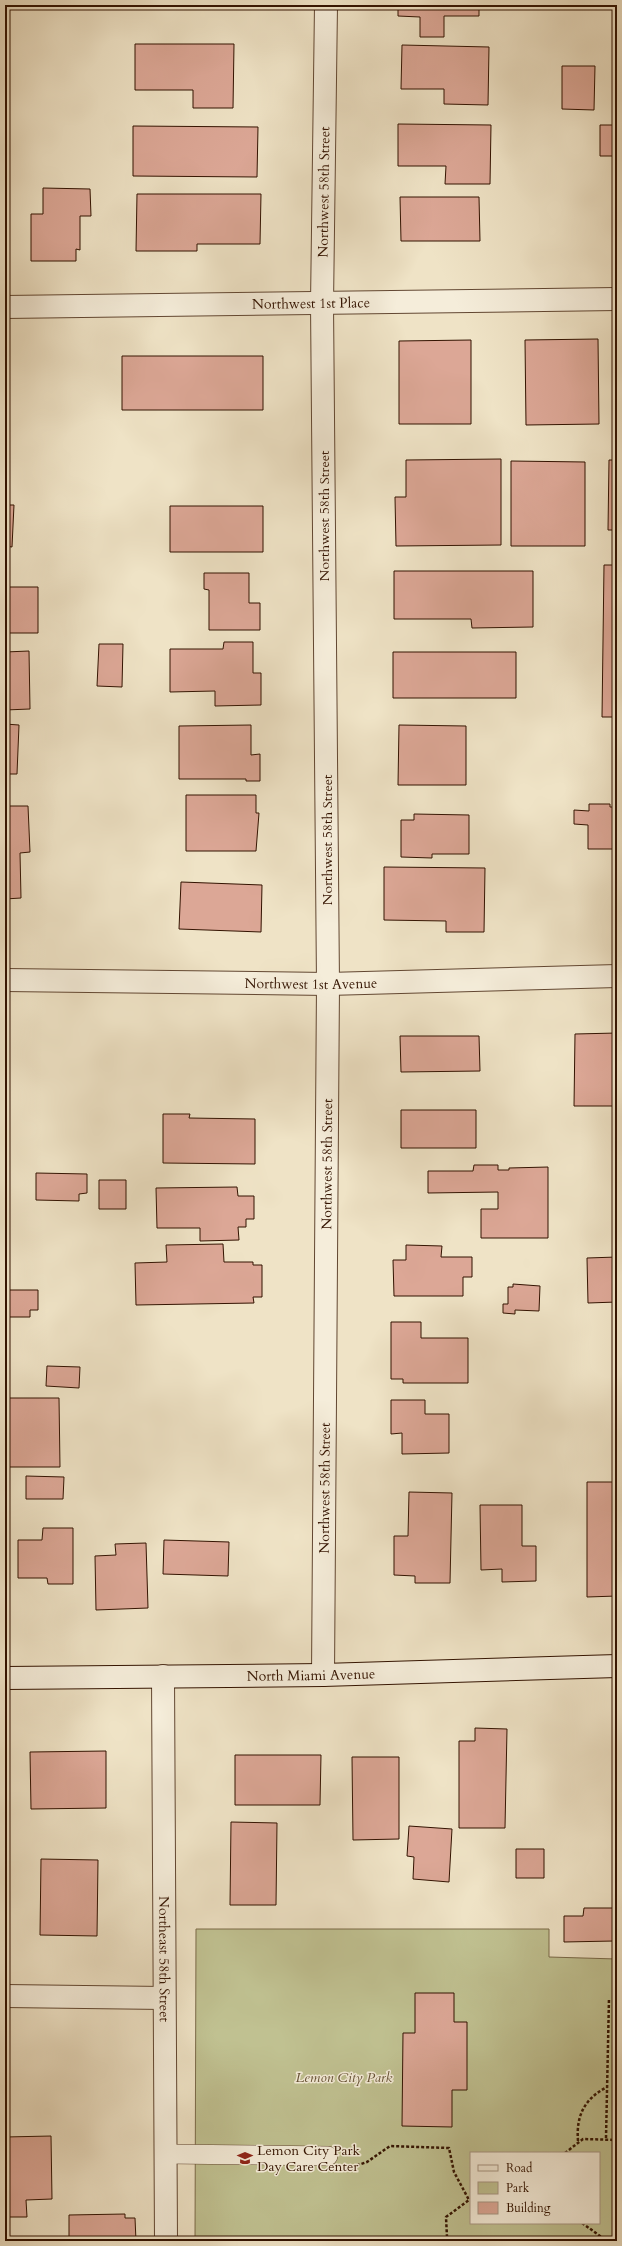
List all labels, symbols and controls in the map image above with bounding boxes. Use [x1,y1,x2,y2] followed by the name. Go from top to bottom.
[313,126,334,258] street label: Northwest 58th Street
[252,293,370,313] street label: Northwest 1st Place
[315,450,334,582] street label: Northwest 58th Street
[318,774,337,906] street label: Northwest 58th Street
[244,973,378,994] street label: Northwest 1st Avenue
[317,1098,337,1230] street label: Northwest 58th Street
[314,1422,334,1554] street label: Northwest 58th Street
[247,1664,376,1685] street label: North Miami Avenue
[155,1896,174,2023] street label: Northeast 58th Street
[295,2068,393,2087] park label: Lemon City Park
[257,2141,361,2176] place label: Lemon City Park Day Care Center
[236,2149,254,2167] school or university icon: Lemon City Park Day Care Center
[470,2152,600,2224] legend
[506,2160,533,2176] text: Road
[506,2180,530,2196] text: Park
[506,2200,551,2216] text: Building

